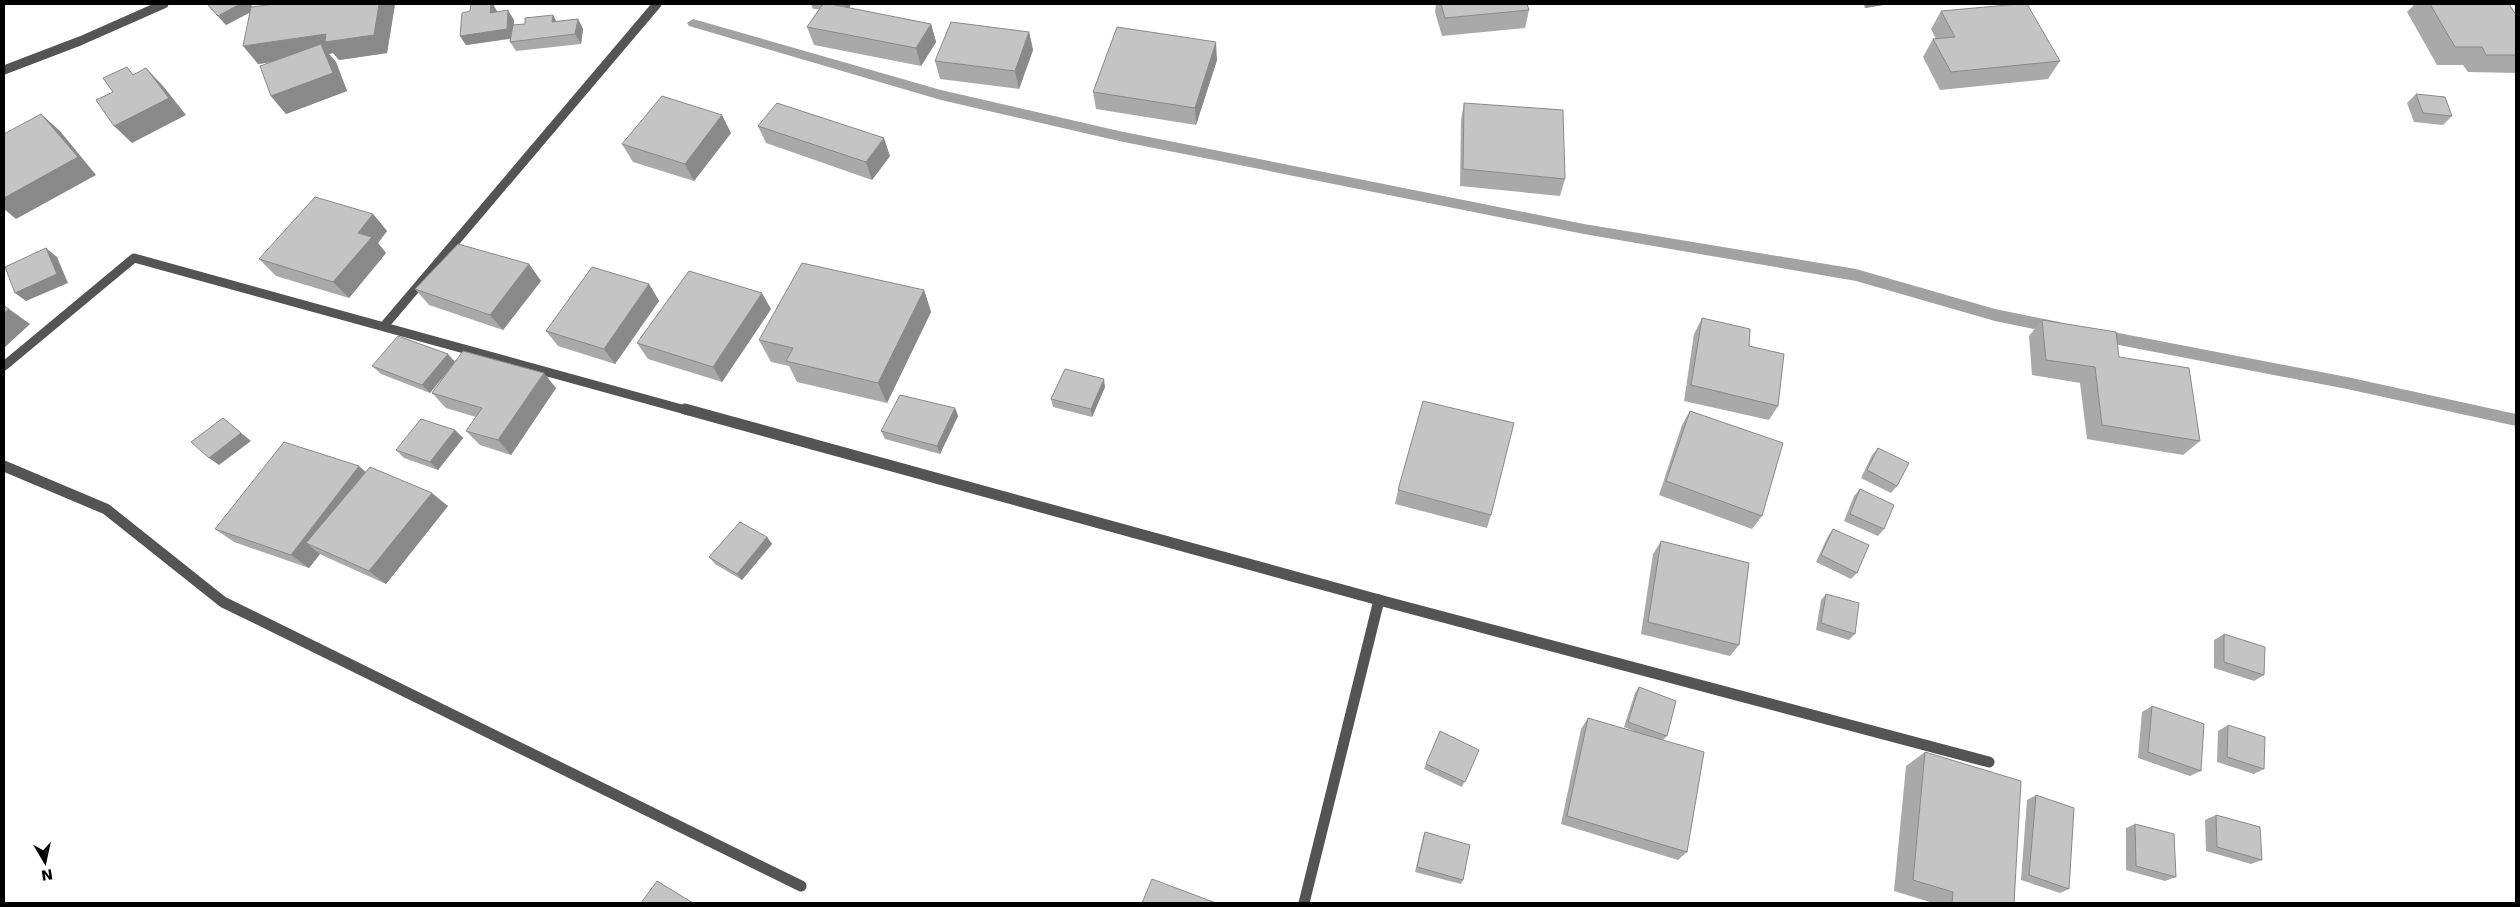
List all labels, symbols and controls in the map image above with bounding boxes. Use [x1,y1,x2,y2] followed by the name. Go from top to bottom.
[20,837,70,887] north arrow
[40,866,54,884] text: N

